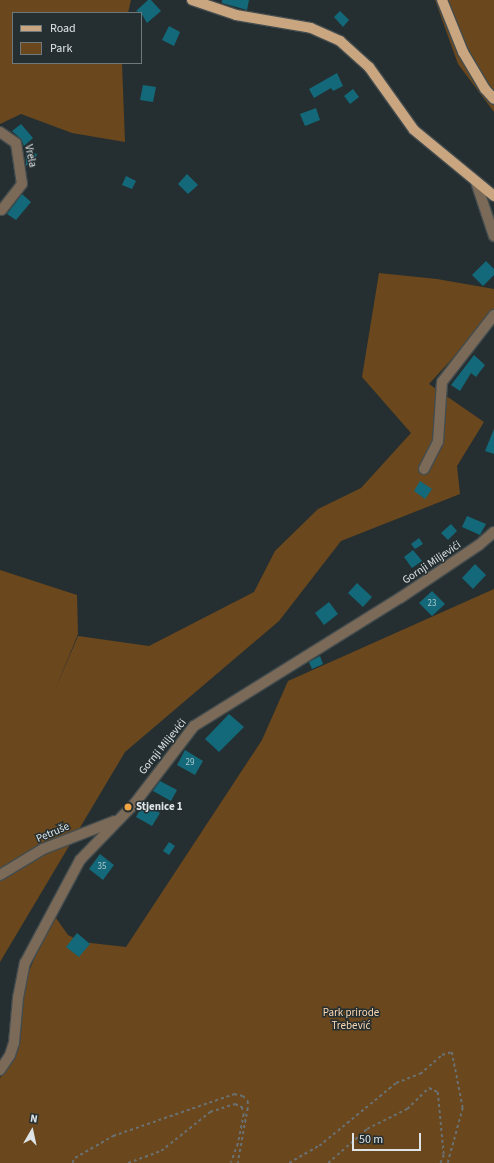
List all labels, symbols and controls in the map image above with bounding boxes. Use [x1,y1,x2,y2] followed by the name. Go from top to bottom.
[12,12,142,64] legend
[50,20,76,37] text: Road
[50,40,72,57] text: Park
[21,143,39,169] street label: Vrela
[400,539,464,587] street label: Gornji Miljevići
[428,599,436,609] house number: 23
[137,717,189,777] street label: Gornji Miljevići
[186,758,194,768] house number: 29
[136,800,183,814] place label: Stjenice 1
[123,802,133,812] marker: Stjenice 1
[34,820,72,846] street label: Petruše
[98,862,106,872] house number: 35
[323,1007,379,1033] park label: Park prirode Trebević
[12,1111,52,1151] north arrow
[29,1111,39,1127] text: N
[354,1125,423,1151] scale bar
[359,1131,383,1148] text: 50 m

